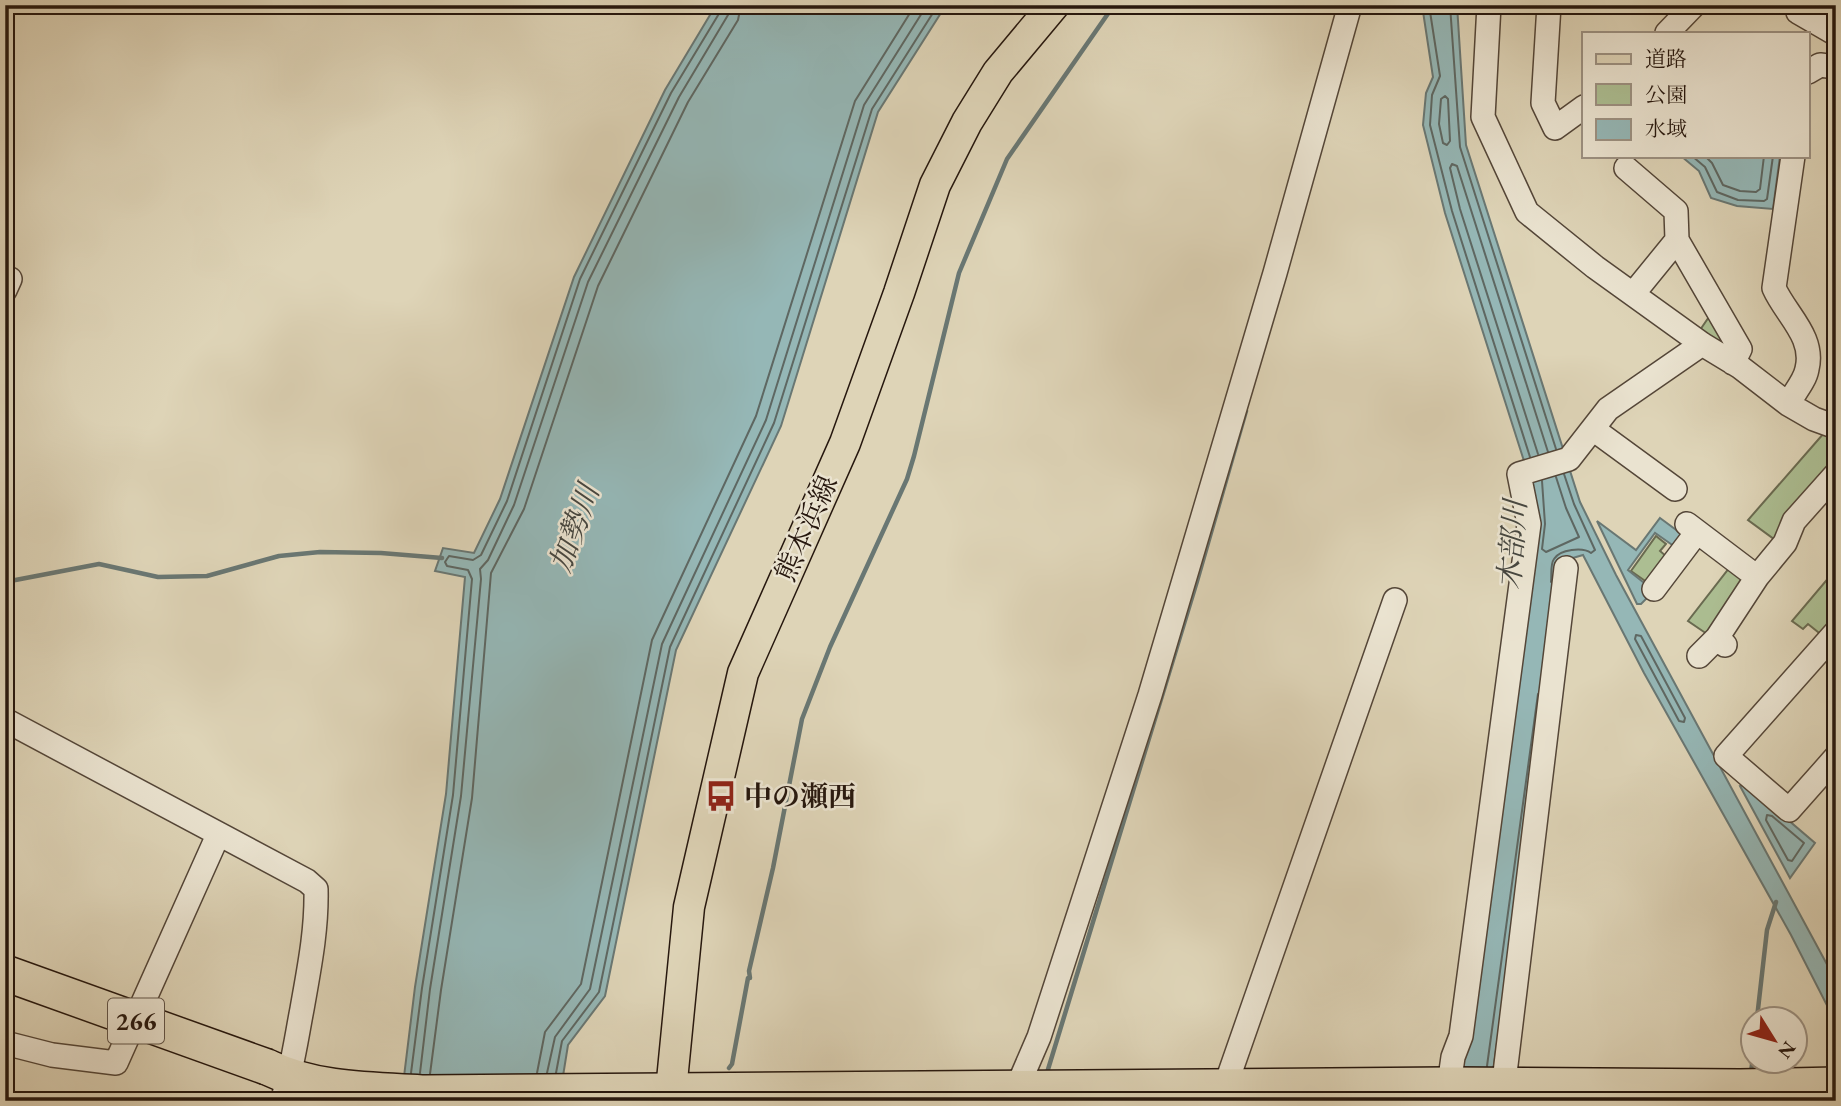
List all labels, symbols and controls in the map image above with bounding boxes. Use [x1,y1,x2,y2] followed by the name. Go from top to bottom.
[1582,32,1810,158] legend
[1645,45,1687,72] text: 道路
[1645,81,1687,108] text: 公園
[1645,115,1687,142] text: 水域
[767,470,845,586] street label: 熊本浜線
[540,476,609,577] water label: 加勢川
[1489,496,1535,591] water label: 木部川
[744,778,856,814] place label: 中の瀬西
[704,779,738,813] bus stop icon: 中の瀬西
[108,998,164,1044] road number: 266
[1740,1004,1810,1074] north arrow
[1772,1036,1802,1064] text: N

